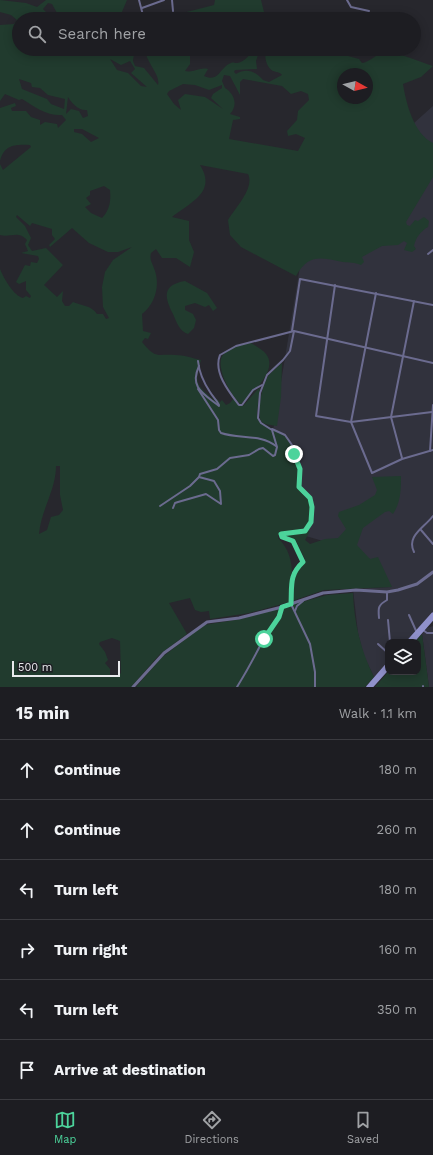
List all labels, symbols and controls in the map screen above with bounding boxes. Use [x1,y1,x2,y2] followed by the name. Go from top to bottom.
[12,12,421,56] search box
[26,23,48,45] icon: search
[58,25,146,43] text: Search here
[337,68,373,104] north arrow
[285,445,303,463] route end
[255,630,273,648] route start
[385,639,421,675] map controls
[385,639,421,675] button: layers
[12,659,120,678] scale bar
[18,661,52,674] text: 500 m
[16,703,70,723] text: 15 min
[339,706,417,721] text: Walk · 1.1 km
[16,759,38,781] icon: ahead
[54,761,121,779] text: Continue
[379,762,417,777] text: 180 m
[16,819,38,841] icon: ahead
[54,821,121,839] text: Continue
[377,822,417,837] text: 260 m
[16,879,38,901] icon: left
[54,881,118,899] text: Turn left
[379,882,417,897] text: 180 m
[16,939,38,961] icon: right
[54,941,127,959] text: Turn right
[379,942,417,957] text: 160 m
[16,999,38,1021] icon: left
[54,1001,118,1019] text: Turn left
[377,1002,417,1017] text: 350 m
[16,1059,38,1081] icon: arrive
[54,1061,206,1079] text: Arrive at destination
[54,1109,76,1146] tab: Map
[185,1109,239,1146] tab: Directions
[347,1109,379,1146] tab: Saved

